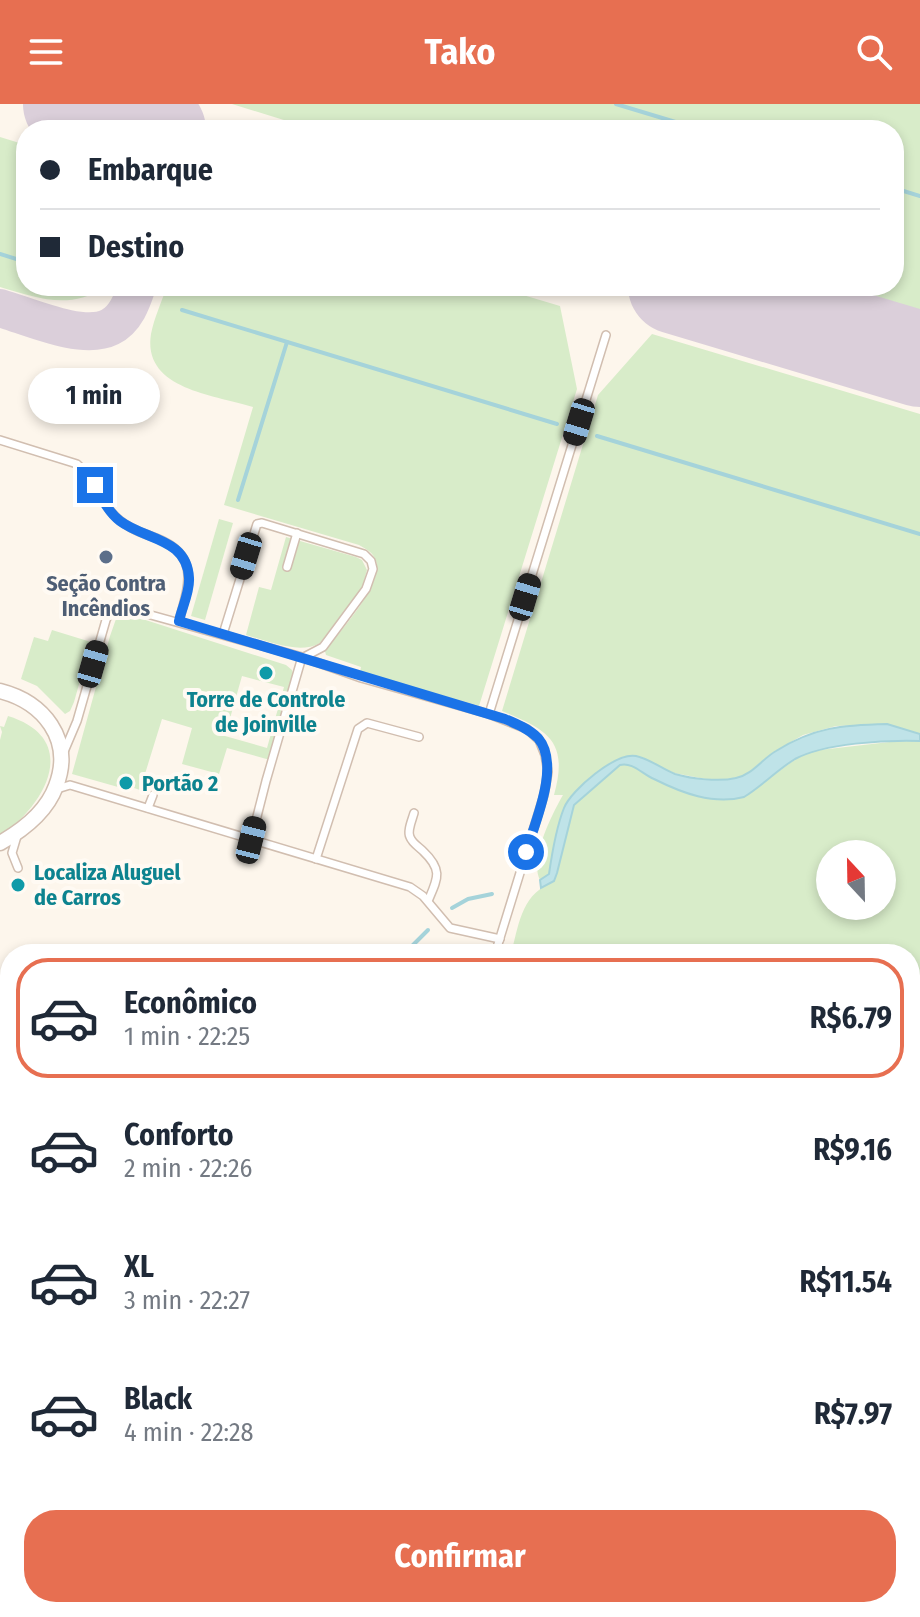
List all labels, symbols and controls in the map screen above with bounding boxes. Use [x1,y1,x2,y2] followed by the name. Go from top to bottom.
[24,30,68,74] icon: menu
[425,30,495,74] text: Tako
[852,30,896,74] icon: search
[88,152,213,188] text: Embarque
[88,229,184,265] text: Destino
[29,369,161,425] callout: 1 min
[66,380,122,411] text: 1 min
[561,396,597,448] car
[77,467,113,503] route end
[228,530,264,582] car
[97,548,115,566] marker: Seção Contra Incêndios
[46,570,166,622] place label: Seção Contra Incêndios
[507,571,543,623] car
[75,638,111,690] car
[257,664,275,682] marker: Torre de Controle de Joinville
[187,686,345,738] place label: Torre de Controle de Joinville
[142,770,218,797] place label: Portão 2
[117,774,135,792] marker: Portão 2
[234,814,268,866] car
[508,834,544,870] route start
[816,840,896,920] north arrow
[816,840,896,920] map controls
[34,859,181,911] place label: Localiza Aluguel de Carros
[9,876,27,894] marker: Localiza Aluguel de Carros
[28,982,100,1054] icon: car
[124,985,257,1021] text: Econômico
[810,1000,892,1036] text: R$6.79
[124,1021,250,1052] text: 1 min · 22:25
[28,1114,100,1186] icon: car
[124,1117,233,1153] text: Conforto
[813,1132,892,1168] text: R$9.16
[124,1153,252,1184] text: 2 min · 22:26
[28,1246,100,1318] icon: car
[124,1249,154,1285] text: XL
[799,1264,892,1300] text: R$11.54
[124,1285,250,1316] text: 3 min · 22:27
[28,1378,100,1450] icon: car
[124,1381,192,1417] text: Black
[814,1396,892,1432] text: R$7.97
[124,1417,254,1448] text: 4 min · 22:28
[24,1510,896,1602] button: Confirmar

